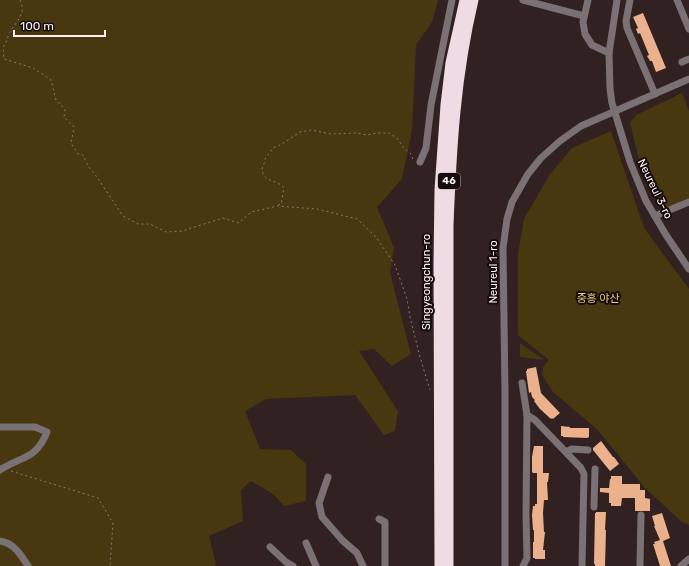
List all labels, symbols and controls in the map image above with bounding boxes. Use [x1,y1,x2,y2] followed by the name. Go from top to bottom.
[14,12,105,38] scale bar
[20,19,54,33] text: 100 m
[635,157,675,221] street label: Neureul 3-ro
[438,173,460,189] road number: 46
[420,234,433,330] street label: Singyeongchun-ro
[487,240,500,304] street label: Neureul 1-ro
[576,292,620,305] park label: 중흥 야산

